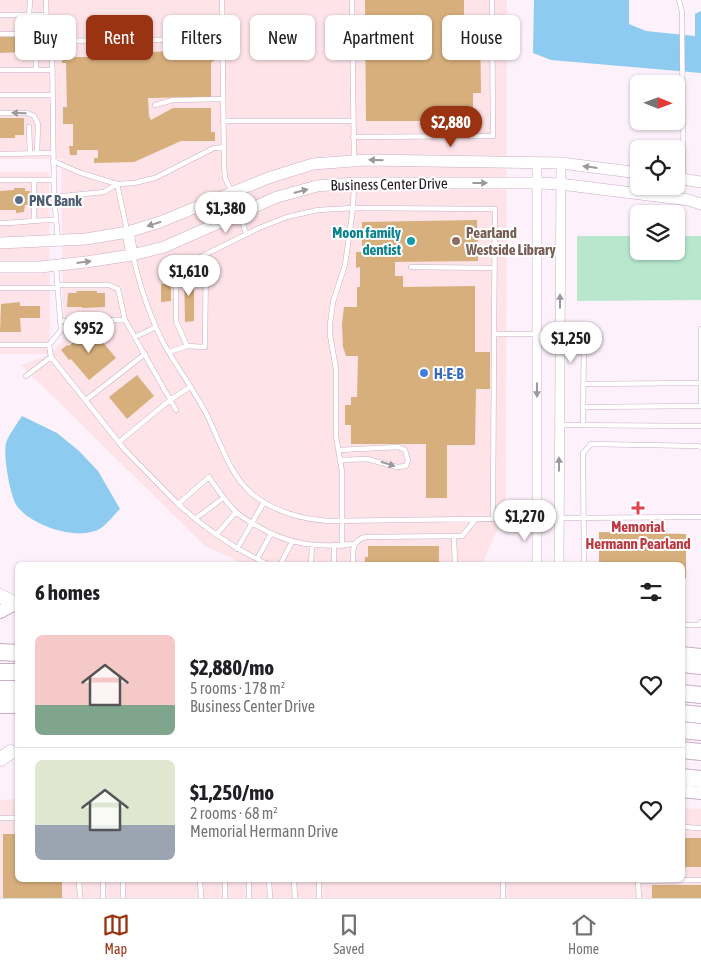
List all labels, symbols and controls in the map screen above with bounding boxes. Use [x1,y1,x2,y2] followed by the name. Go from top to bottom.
[15,15,76,60] chip: Buy
[86,15,153,60] chip: Rent
[163,15,240,60] chip: Filters
[250,15,315,60] chip: New
[325,15,432,60] chip: Apartment
[442,15,520,60] chip: House
[630,75,685,130] north arrow
[630,75,685,260] map controls
[410,106,492,148] pin: $2,880
[11,109,27,117] one-way arrow
[431,113,471,131] text: $2,880
[630,140,685,195] button: locate
[367,156,383,164] one-way arrow
[582,163,598,171] one-way arrow
[330,174,448,194] street label: Business Center Drive
[472,179,488,187] one-way arrow
[293,186,308,194] one-way arrow
[29,192,82,209] place label: PNC Bank
[185,192,267,234] pin: $1,380
[13,194,25,206] marker: PNC Bank
[206,199,246,217] text: $1,380
[630,205,685,260] button: layers
[147,220,162,228] one-way arrow
[332,224,402,258] place label: Moon family dentist
[465,224,556,258] place label: Pearland Westside Library
[405,235,417,247] marker: Moon family dentist
[450,235,462,247] marker: Pearland Westside Library
[148,254,230,297] pin: $1,610
[76,258,92,266] one-way arrow
[169,262,209,280] text: $1,610
[556,293,564,309] one-way arrow
[59,312,119,354] pin: $952
[74,319,104,337] text: $952
[530,322,612,364] pin: $1,250
[551,329,591,347] text: $1,250
[434,365,465,382] place label: H-E-B
[418,367,430,379] marker: H-E-B
[533,382,541,398] one-way arrow
[555,456,563,472] one-way arrow
[381,460,396,468] one-way arrow
[484,500,566,542] pin: $1,270
[631,501,645,515] marker: Memorial Hermann Pearland
[505,507,545,525] text: $1,270
[585,518,691,552] place label: Memorial Hermann Pearland
[637,578,665,606] icon: filters
[35,580,100,604] text: 6 homes
[75,655,135,715] icon: home
[190,655,274,679] text: $2,880/mo
[637,671,665,699] icon: heart
[190,679,285,697] text: 5 rooms · 178 m²
[190,697,315,715] text: Business Center Drive
[75,780,135,840] icon: home
[190,780,274,804] text: $1,250/mo
[637,796,665,824] icon: heart
[190,804,278,822] text: 2 rooms · 68 m²
[190,822,338,840] text: Memorial Hermann Drive
[102,911,130,957] tab: Map
[333,911,364,957] tab: Saved
[568,911,599,957] tab: Home

